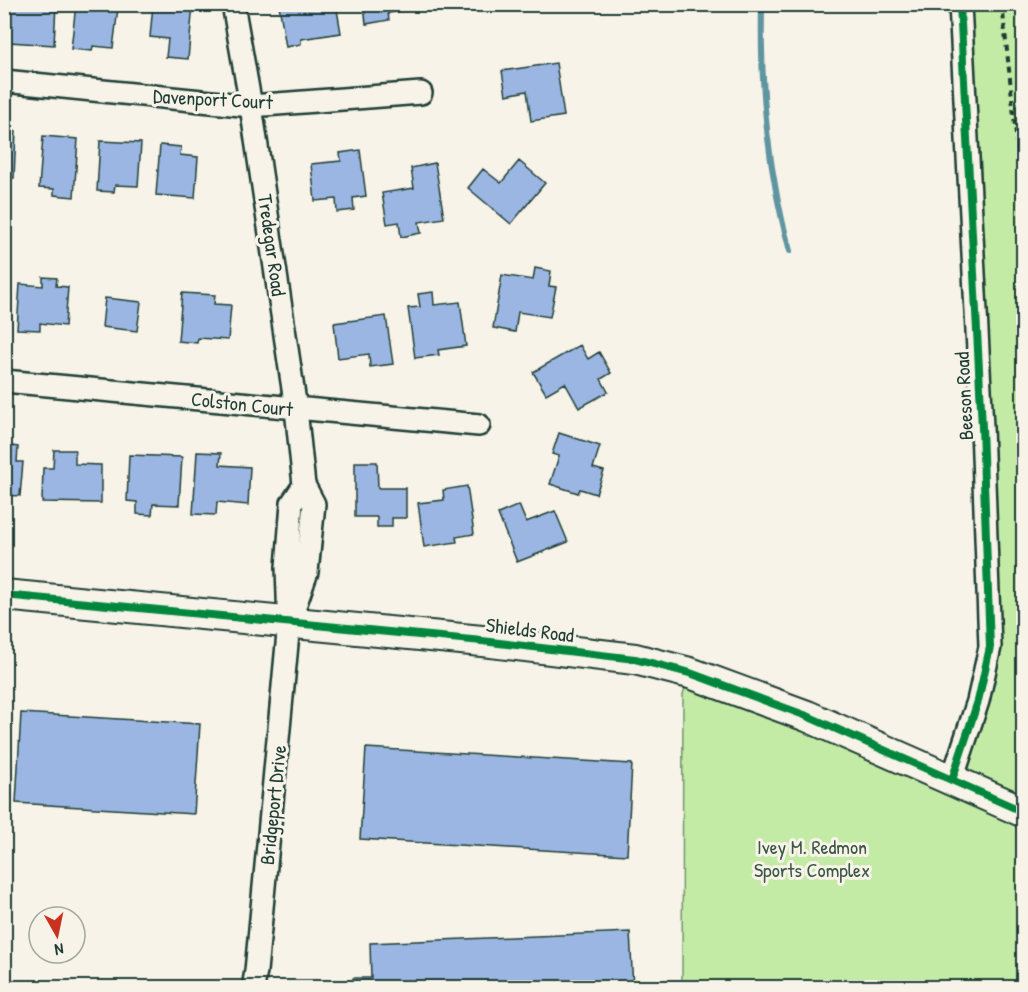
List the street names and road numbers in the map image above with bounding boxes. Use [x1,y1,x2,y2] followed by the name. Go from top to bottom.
[153,82,275,115] street label: Davenport Court
[252,192,293,298] street label: Tredegar Road
[948,351,979,441] street label: Beeson Road
[190,385,295,422] street label: Colston Court
[485,611,576,648] street label: Shields Road
[253,744,292,866] street label: Bridgeport Drive

